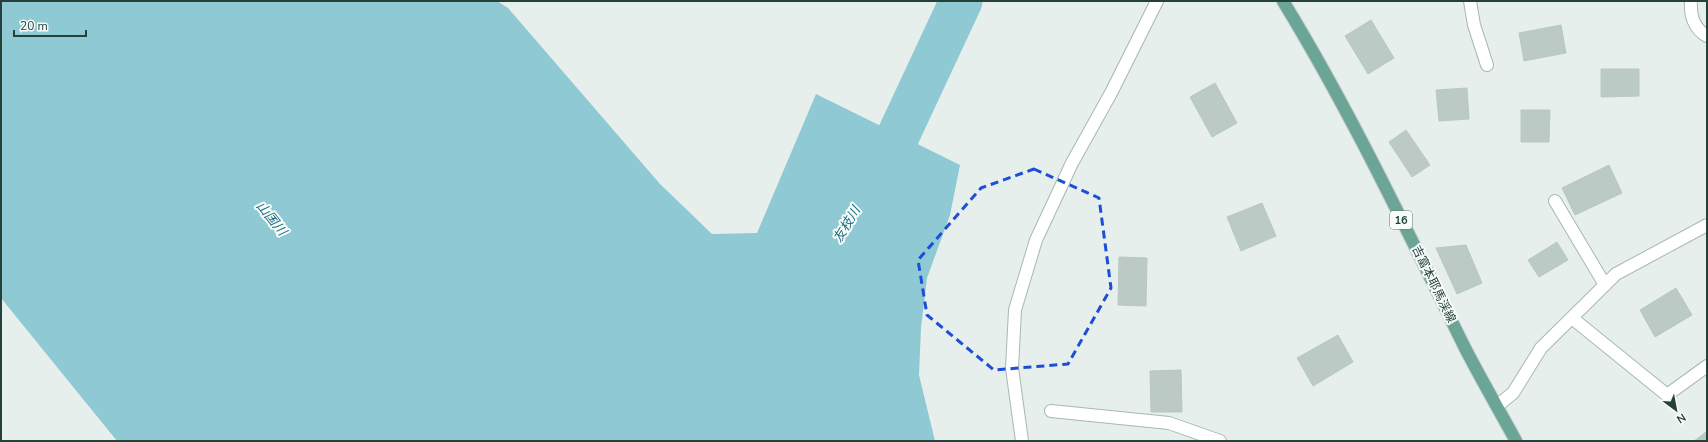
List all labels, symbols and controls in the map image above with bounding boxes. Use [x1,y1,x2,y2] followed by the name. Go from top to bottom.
[14,12,86,38] scale bar
[20,18,48,34] text: 20 m
[252,198,292,241] water label: 山国川
[829,201,866,246] water label: 友枝川
[1390,211,1412,229] road number: 16
[1408,243,1460,325] street label: 吉富本耶馬渓線
[1656,390,1696,430] north arrow
[1674,410,1689,427] text: N

